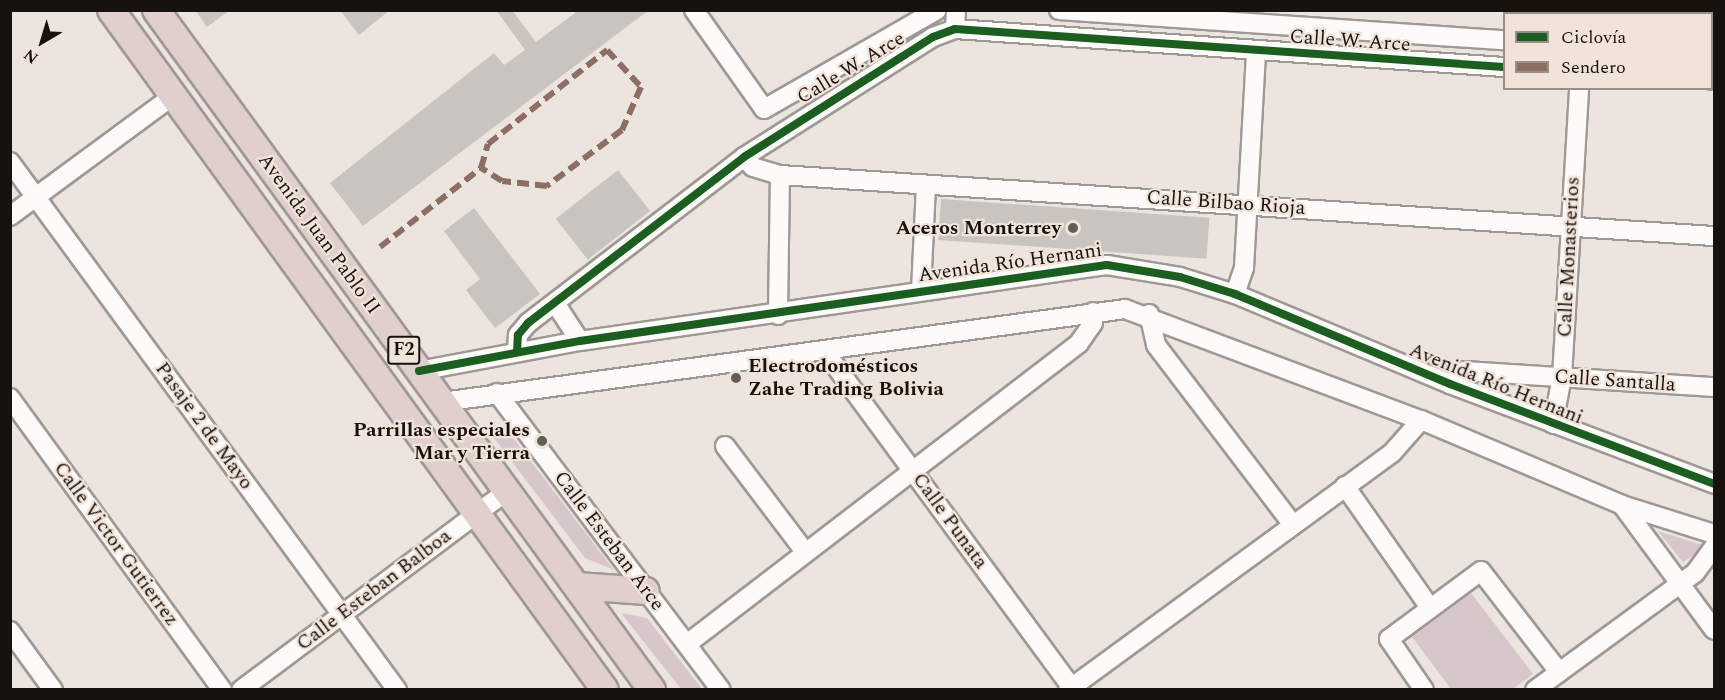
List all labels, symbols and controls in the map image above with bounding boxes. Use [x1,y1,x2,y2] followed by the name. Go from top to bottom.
[12,12,72,72] north arrow
[1503,12,1713,90] legend
[1561,24,1626,51] text: Ciclovía
[1289,25,1411,57] street label: Calle W. Arce
[793,26,909,110] street label: Calle W. Arce
[18,43,43,70] text: N
[1561,54,1626,81] text: Sendero
[253,149,385,319] street label: Avenida Juan Pablo II
[1553,176,1585,338] street label: Calle Monasterios
[1146,185,1306,221] street label: Calle Bilbao Rioja
[896,216,1061,240] place label: Aceros Monterrey
[1066,221,1080,235] marker: Aceros Monterrey
[917,238,1103,288] street label: Avenida Río Hernani
[386,335,422,365] road number: F2
[1406,338,1586,430] street label: Avenida Río Hernani
[748,354,944,401] place label: Electrodomésticos Zahe Trading Bolivia
[150,358,258,494] street label: Pasaje 2 de Mayo
[1554,365,1676,397] street label: Calle Santalla
[729,371,743,385] marker: Electrodomésticos Zahe Trading Bolivia
[353,418,530,465] place label: Parrillas especiales Mar y Tierra
[535,434,549,448] marker: Parrillas especiales Mar y Tierra
[48,457,184,631] street label: Calle Victor Gutierrez
[549,466,669,616] street label: Calle Esteban Arce
[907,468,993,574] street label: Calle Punata
[292,524,456,656] street label: Calle Esteban Balboa

